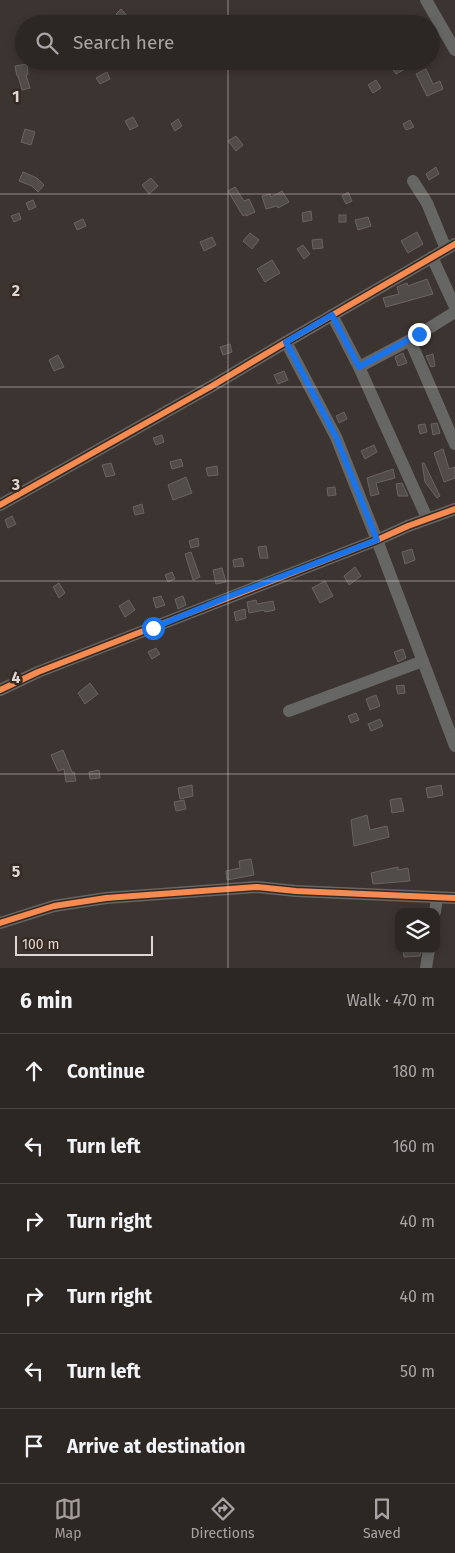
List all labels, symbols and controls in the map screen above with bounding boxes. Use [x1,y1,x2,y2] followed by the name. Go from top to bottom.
[15,15,440,70] search box
[33,29,61,57] icon: search
[73,31,174,54] text: Search here
[12,87,20,106] text: 1
[12,281,20,300] text: 2
[408,323,431,346] route end
[11,475,20,494] text: 3
[142,617,165,640] route start
[11,668,21,687] text: 4
[12,862,21,881] text: 5
[395,908,440,953] map controls
[395,908,440,953] button: layers
[15,933,152,956] scale bar
[22,936,59,953] text: 100 m
[20,988,73,1014] text: 6 min
[347,991,435,1010] text: Walk · 470 m
[20,1057,48,1085] icon: ahead
[67,1060,145,1083] text: Continue
[392,1062,435,1081] text: 180 m
[20,1132,48,1160] icon: left
[67,1135,141,1158] text: Turn left
[393,1137,435,1156] text: 160 m
[20,1207,48,1235] icon: right
[67,1210,152,1233] text: Turn right
[400,1212,435,1231] text: 40 m
[20,1282,48,1310] icon: right
[67,1285,152,1308] text: Turn right
[400,1287,435,1306] text: 40 m
[20,1357,48,1385] icon: left
[67,1360,141,1383] text: Turn left
[400,1362,435,1381] text: 50 m
[20,1432,48,1460] icon: arrive
[67,1435,246,1458] text: Arrive at destination
[54,1495,82,1542] tab: Map
[190,1495,255,1542] tab: Directions
[363,1495,401,1542] tab: Saved

